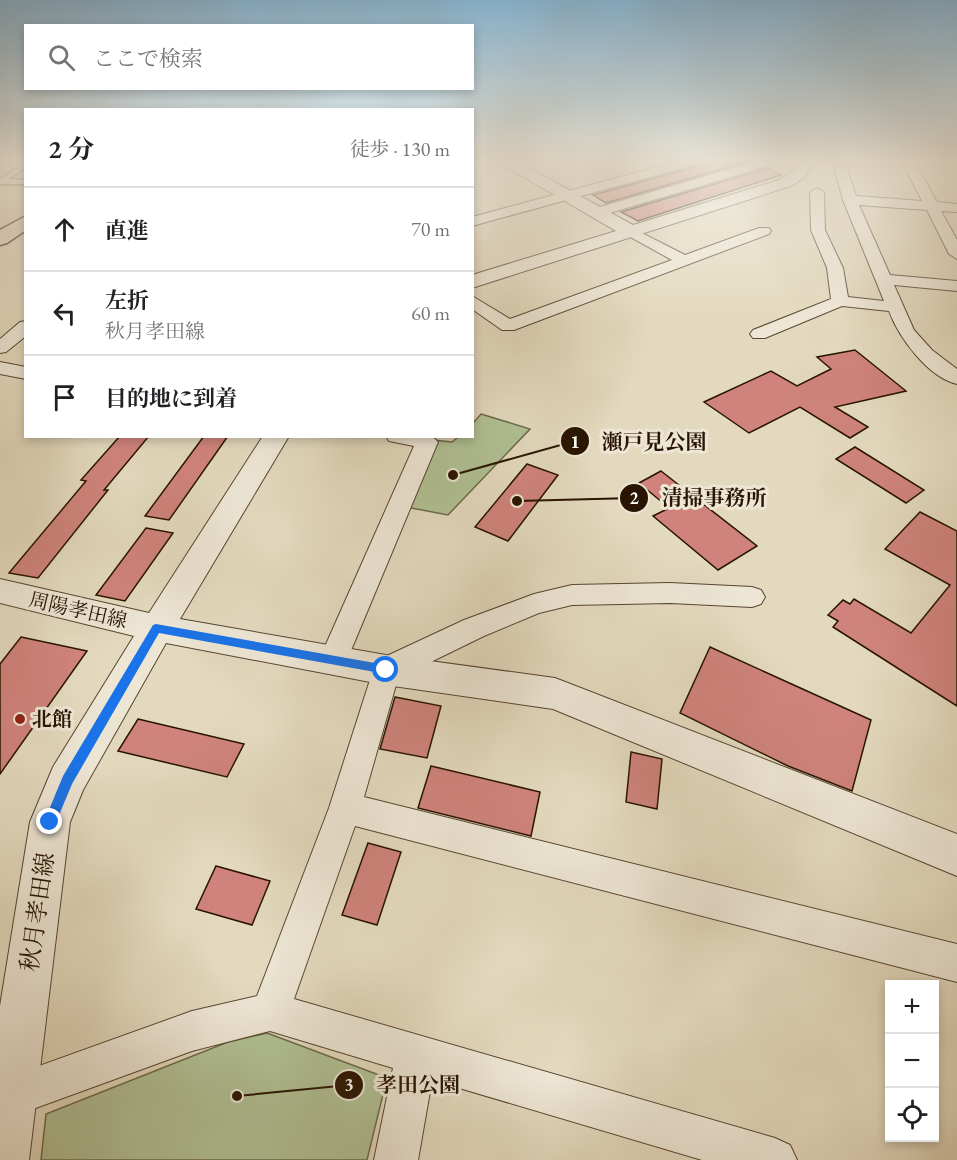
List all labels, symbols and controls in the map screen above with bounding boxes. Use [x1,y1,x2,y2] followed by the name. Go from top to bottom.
[24,24,474,90] search box
[45,41,78,74] icon: search
[93,44,203,73] text: ここで検索
[48,132,94,166] text: 2 分
[350,136,450,162] text: 徒歩 · 130 m
[48,213,81,246] icon: ahead
[105,216,149,245] text: 直進
[411,216,450,242] text: 70 m
[105,286,149,315] text: 左折
[48,297,81,330] icon: left
[411,300,450,326] text: 60 m
[105,318,205,344] text: 秋月孝田線
[48,381,81,414] icon: arrive
[105,384,237,413] text: 目的地に到着
[560,422,719,461] callout: 瀬戸見公園
[602,428,707,455] text: 瀬戸見公園
[570,430,580,453] text: 1
[619,478,778,517] callout: 清掃事務所
[662,484,767,511] text: 清掃事務所
[629,486,639,509] text: 2
[26,586,130,634] street label: 周陽孝田線
[372,656,398,682] route start
[32,706,72,732] place label: 北館
[13,712,27,726] marker: 北館
[36,808,62,834] route end
[13,850,61,974] street label: 秋月孝田線
[885,980,939,1142] map controls
[885,980,939,1034] button: +
[885,1034,939,1088] button: −
[334,1065,472,1104] callout: 孝田公園
[376,1071,460,1098] text: 孝田公園
[344,1073,354,1096] text: 3
[885,1088,939,1142] button: locate

